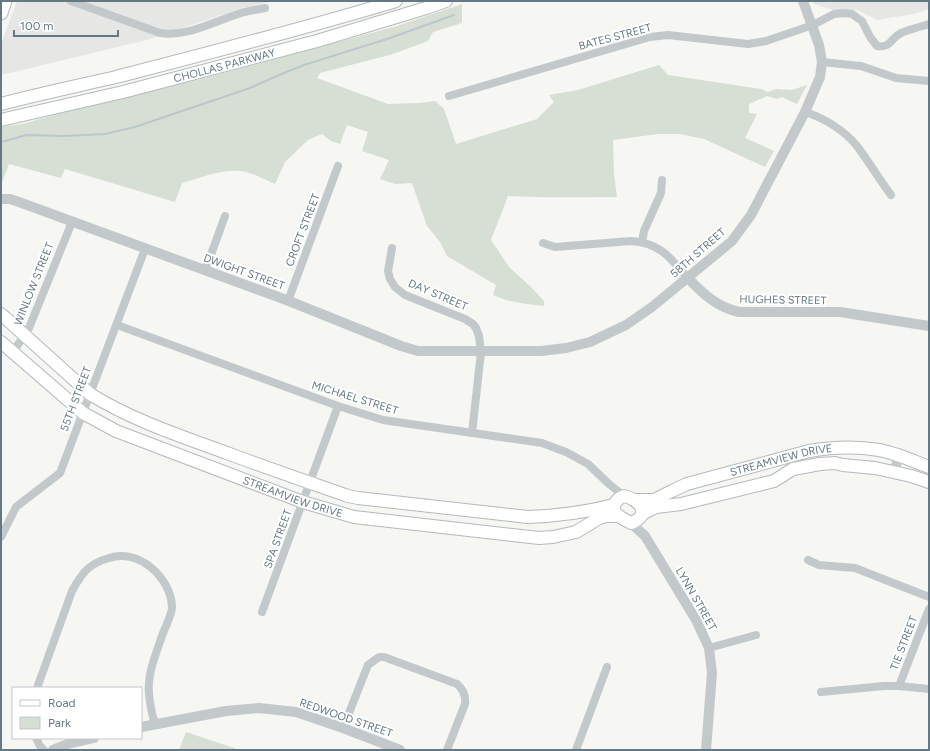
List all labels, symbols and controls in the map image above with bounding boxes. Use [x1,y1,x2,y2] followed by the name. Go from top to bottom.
[14,12,118,38] scale bar
[20,19,54,33] text: 100 m
[577,21,653,53] street label: BATES STREET
[172,46,277,85] street label: CHOLLAS PARKWAY
[283,192,323,268] street label: CROFT STREET
[668,225,728,281] street label: 58TH STREET
[11,241,57,327] street label: WINLOW STREET
[202,251,286,293] street label: DWIGHT STREET
[406,277,470,313] street label: DAY STREET
[739,293,827,307] street label: HUGHES STREET
[58,365,94,433] street label: 55TH STREET
[310,379,400,417] street label: MICHAEL STREET
[729,442,833,479] street label: STREAMVIEW DRIVE
[241,473,345,520] street label: STREAMVIEW DRIVE
[261,508,295,570] street label: SPA STREET
[673,565,719,633] street label: LYNN STREET
[888,614,920,672] street label: TIE STREET
[12,687,142,739] legend
[48,696,76,710] text: Road
[298,696,394,740] street label: REDWOOD STREET
[48,716,71,730] text: Park

